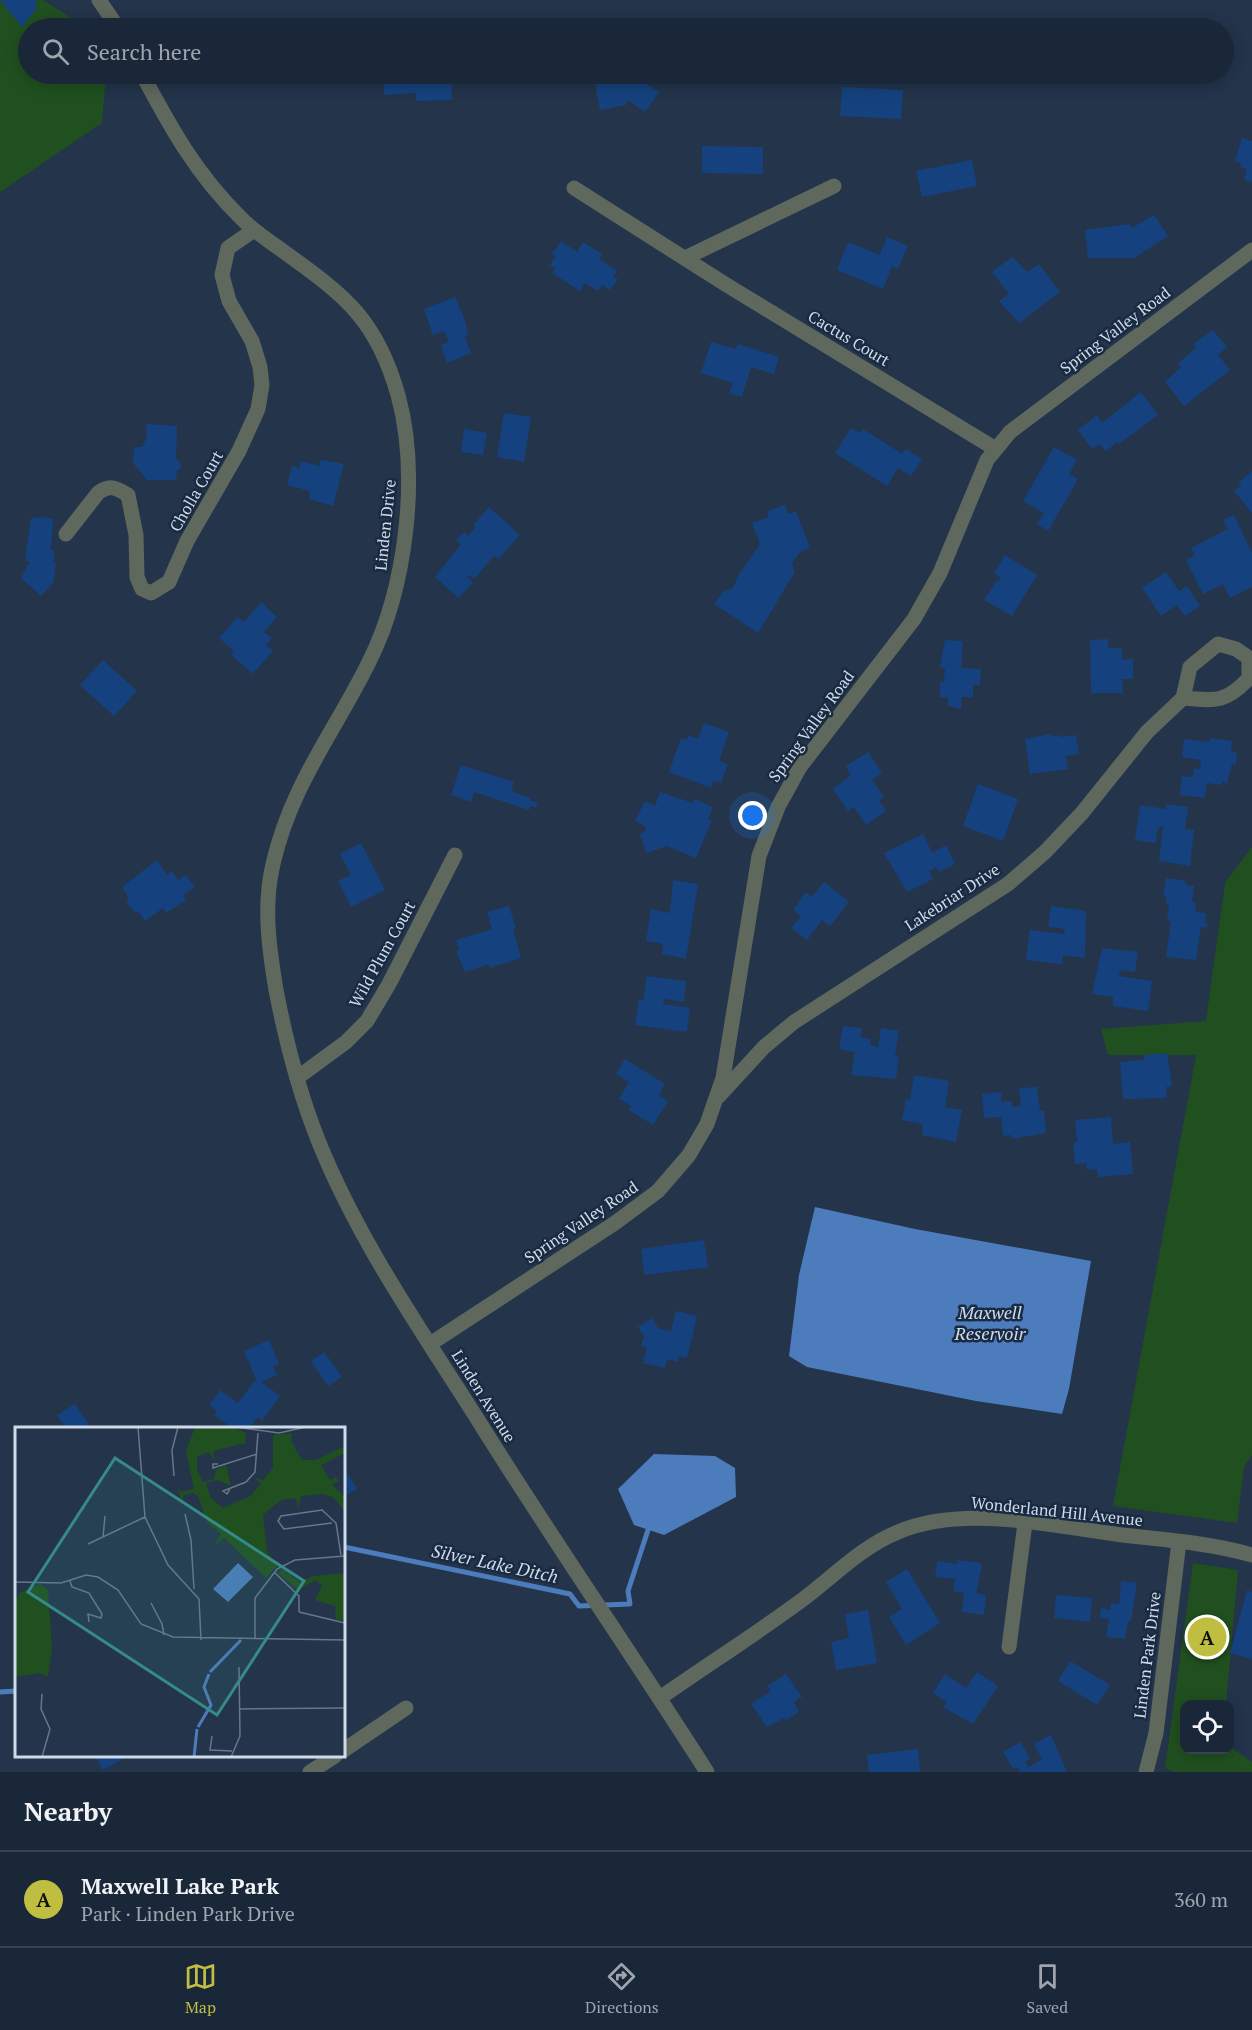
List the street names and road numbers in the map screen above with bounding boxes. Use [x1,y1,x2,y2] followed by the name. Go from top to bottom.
[1055,281,1175,379] street label: Spring Valley Road
[804,305,894,371] street label: Cactus Court
[164,446,228,536] street label: Cholla Court
[369,478,401,572] street label: Linden Drive
[763,666,859,786] street label: Spring Valley Road
[900,858,1004,936] street label: Lakebriar Drive
[344,897,420,1011] street label: Wild Plum Court
[520,1176,642,1268] street label: Spring Valley Road
[447,1345,521,1447] street label: Linden Avenue
[970,1491,1144,1531] street label: Wonderland Hill Avenue
[1128,1590,1166,1720] street label: Linden Park Drive

